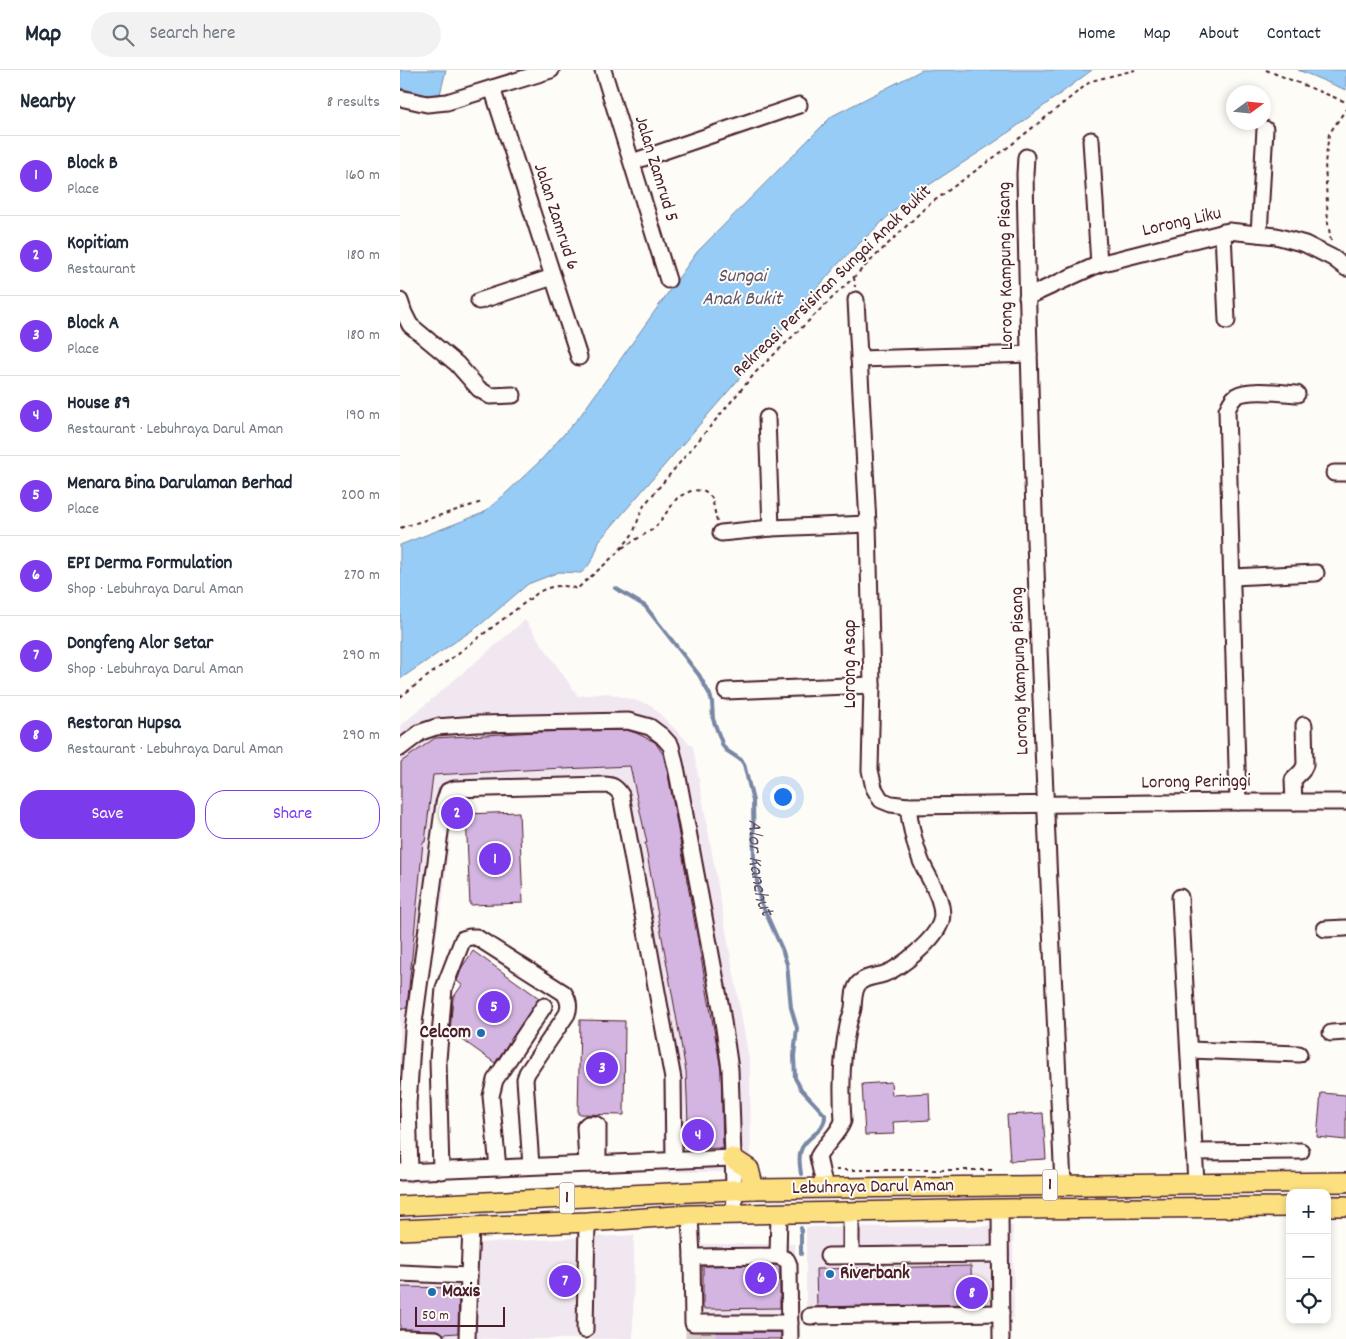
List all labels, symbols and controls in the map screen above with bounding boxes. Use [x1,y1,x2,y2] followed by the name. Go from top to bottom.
[91,12,441,57] search box
[25,18,61,52] text: Map
[109,21,137,49] icon: search
[149,21,235,48] text: Search here
[1078,22,1115,47] text: Home
[1143,22,1171,47] text: Map
[1199,22,1239,47] text: About
[1267,22,1321,47] text: Contact
[1226,85,1271,130] north arrow
[20,88,75,118] text: Nearby
[327,91,380,114] text: 8 results
[626,112,684,226] street label: Jalan Zamrud 5
[67,151,118,178] text: Block B
[525,160,585,274] street label: Jalan Zamrud 6
[34,164,38,187] text: 1
[345,164,380,187] text: 160 m
[67,178,99,201] text: Place
[727,179,939,385] street label: Rekreasi Persisiran Sungai Anak Bukit
[992,182,1022,350] street label: Lorong Kampung Pisang
[1140,201,1224,245] street label: Lorong Liku
[67,231,129,258] text: Kopitiam
[33,244,40,267] text: 2
[347,244,380,267] text: 180 m
[67,258,136,281] text: Restaurant
[702,263,783,314] water label: Sungai Anak Bukit
[67,311,119,338] text: Block A
[32,324,40,347] text: 3
[347,324,380,347] text: 180 m
[67,338,99,361] text: Place
[67,391,130,418] text: House 89
[33,404,39,427] text: 4
[346,404,380,427] text: 190 m
[67,418,283,441] text: Restaurant · Lebuhraya Darul Aman
[67,471,292,498] text: Menara Bina Darulaman Berhad
[32,484,40,507] text: 5
[341,484,380,507] text: 200 m
[67,498,99,521] text: Place
[67,551,232,578] text: EPI Derma Formulation
[32,564,40,587] text: 6
[344,564,380,587] text: 270 m
[67,578,243,601] text: Shop · Lebuhraya Darul Aman
[1005,586,1037,756] street label: Lorong Kampung Pisang
[838,619,865,709] street label: Lorong Asap
[67,631,213,658] text: Dongfeng Alor Setar
[33,644,39,667] text: 7
[342,644,380,667] text: 290 m
[67,658,243,681] text: Shop · Lebuhraya Darul Aman
[67,711,181,738] text: Restoran Hupsa
[33,724,39,747] text: 8
[342,724,380,747] text: 290 m
[67,738,283,761] text: Restaurant · Lebuhraya Darul Aman
[1141,769,1252,797] street label: Lorong Peringgi
[770,784,796,810] your location
[20,790,195,839] button: Save
[205,790,380,839] button: Share
[441,794,473,832] pin: 2
[739,819,780,922] water label: Alor Kanchut
[479,840,511,878] pin: 1
[478,988,510,1026] pin: 5
[420,1020,471,1047] place label: Celcom
[475,1027,487,1039] marker: Celcom
[586,1049,618,1087] pin: 3
[682,1116,714,1154] pin: 4
[1042,1170,1058,1200] road number: 1
[792,1173,954,1203] street label: Lebuhraya Darul Aman
[560,1182,574,1214] road number: 1
[1286,1189,1331,1324] map controls
[1286,1189,1331,1234] button: +
[1286,1234,1331,1279] button: −
[745,1259,777,1297] pin: 6
[840,1261,910,1288] place label: Riverbank
[549,1262,581,1300] pin: 7
[824,1268,836,1280] marker: Riverbank
[956,1274,988,1312] pin: 8
[442,1279,481,1306] place label: Maxis
[1286,1279,1331,1324] button: locate
[426,1286,438,1298] marker: Maxis
[415,1304,505,1327] scale bar
[422,1306,449,1326] text: 50 m

